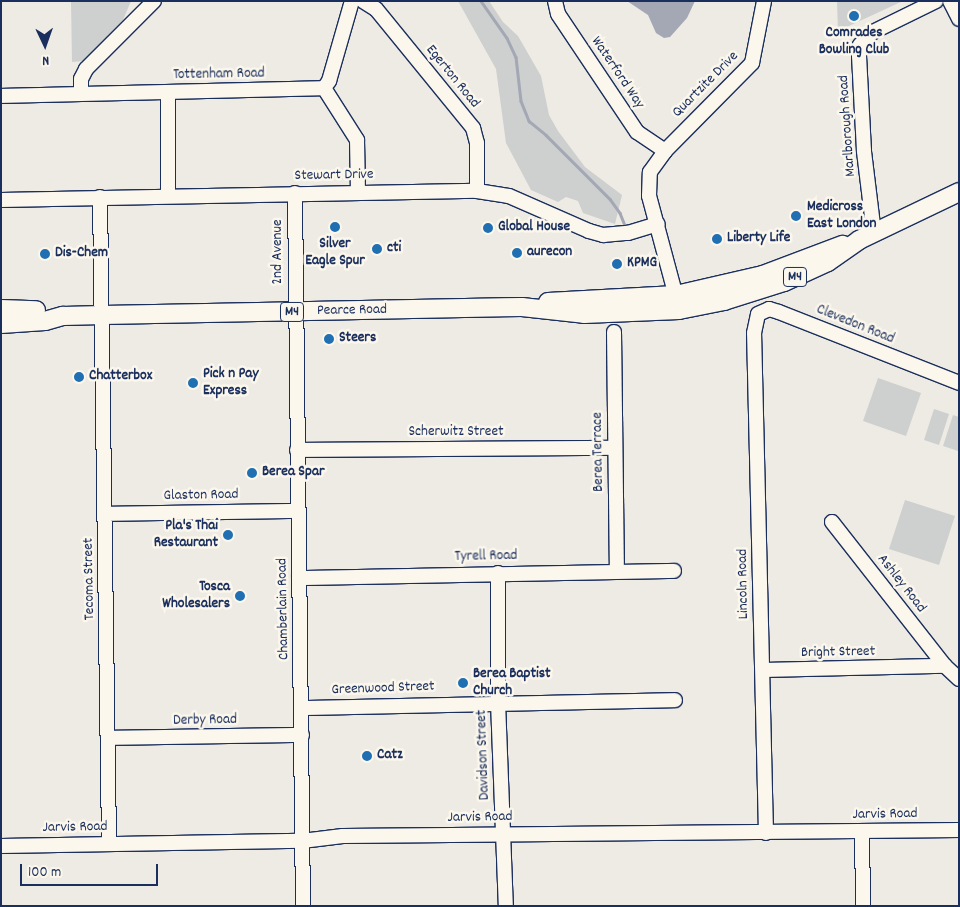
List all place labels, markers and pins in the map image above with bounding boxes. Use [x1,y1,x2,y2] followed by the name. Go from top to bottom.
[848,10,860,22] marker: Comrades Bowling Club
[819,24,889,59] place label: Comrades Bowling Club
[807,198,877,233] place label: Medicross East London
[789,209,803,223] marker: Medicross East London
[498,219,570,237] place label: Global House
[329,221,341,233] marker: Silver Eagle Spur
[482,222,494,234] marker: Global House
[727,230,790,248] place label: Liberty Life
[711,233,723,245] marker: Liberty Life
[305,235,365,270] place label: Silver Eagle Spur
[387,240,401,258] place label: cti
[371,243,383,255] marker: cti
[527,244,572,262] place label: aurecon
[55,245,108,263] place label: Dis-Chem
[511,247,523,259] marker: aurecon
[39,248,51,260] marker: Dis-Chem
[627,255,657,273] place label: KPMG
[611,258,623,270] marker: KPMG
[339,330,376,348] place label: Steers
[323,333,335,345] marker: Steers
[203,365,258,400] place label: Pick n Pay Express
[89,368,152,386] place label: Chatterbox
[73,371,85,383] marker: Chatterbox
[187,377,199,389] marker: Pick n Pay Express
[262,464,324,482] place label: Berea Spar
[246,467,258,479] marker: Berea Spar
[154,517,218,552] place label: Pla's Thai Restaurant
[222,529,234,541] marker: Pla's Thai Restaurant
[162,578,230,613] place label: Tosca Wholesalers
[234,590,246,602] marker: Tosca Wholesalers
[473,665,551,700] place label: Berea Baptist Church
[457,677,469,689] marker: Berea Baptist Church
[377,747,403,765] place label: Catz
[361,750,373,762] marker: Catz

